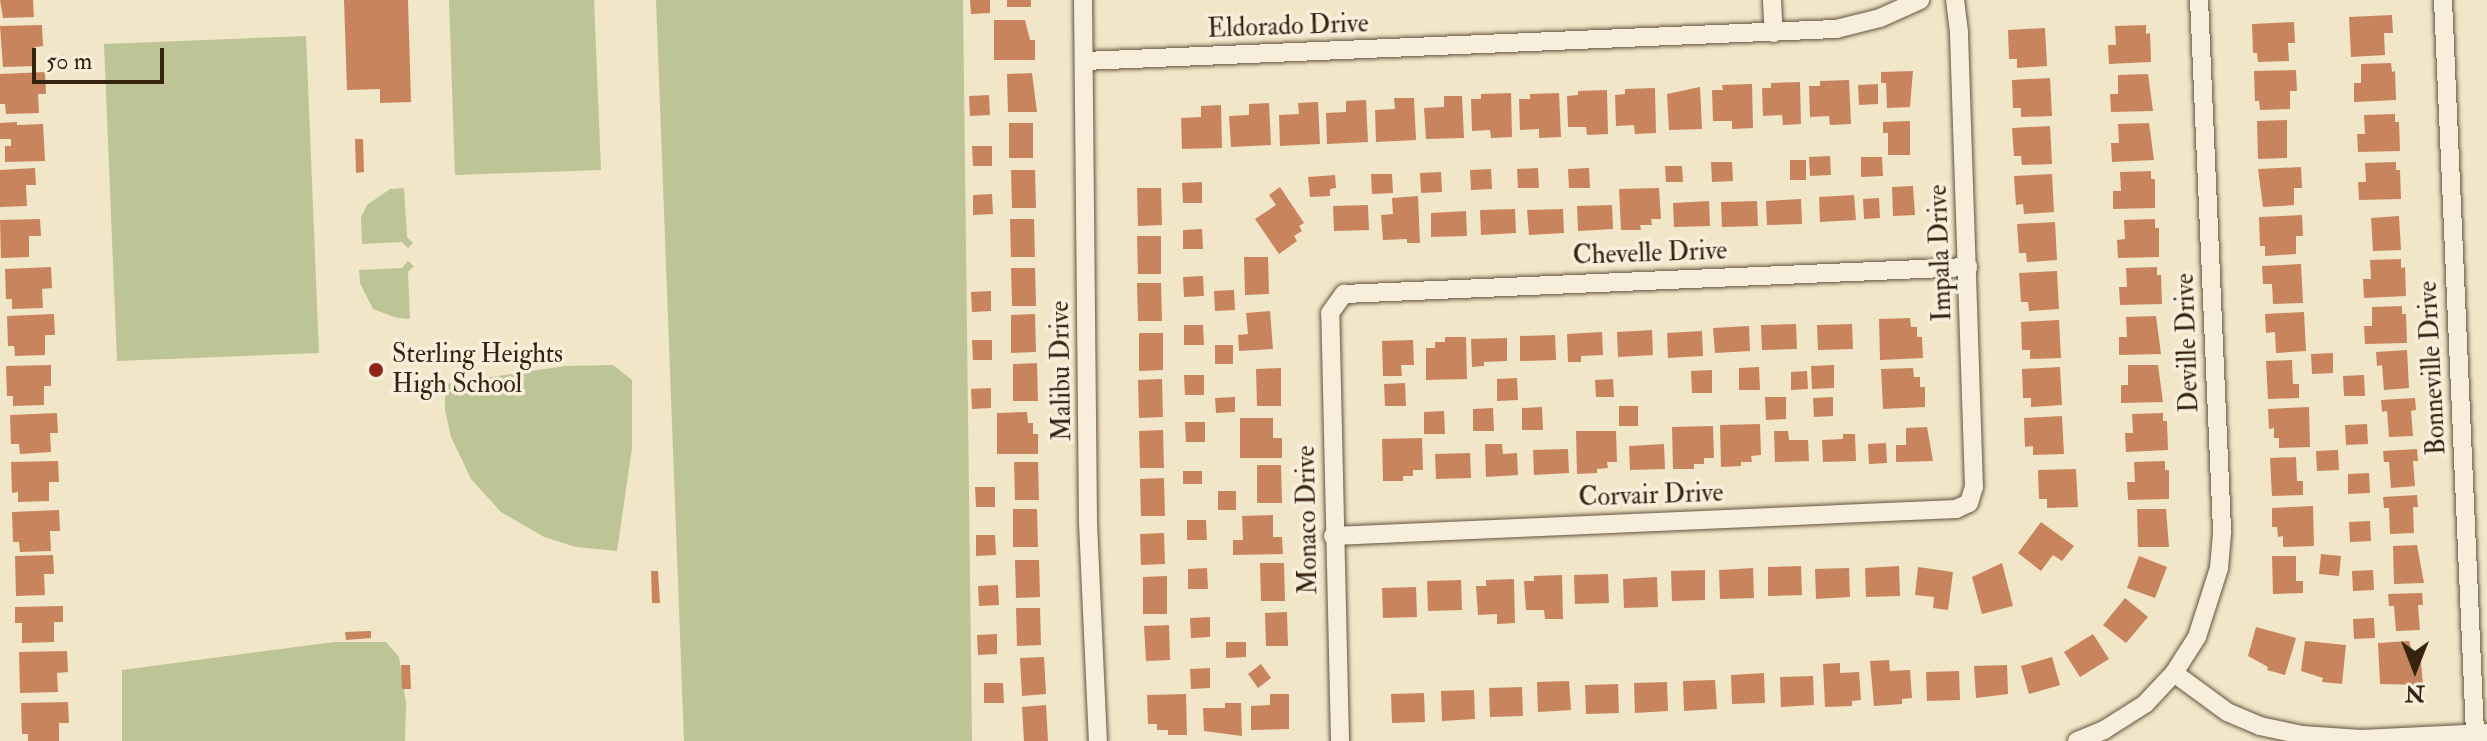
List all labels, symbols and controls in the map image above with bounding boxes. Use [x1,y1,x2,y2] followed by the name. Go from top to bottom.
[1207,9,1369,45] street label: Eldorado Drive
[36,32,168,82] scale bar
[46,46,92,77] text: 50 m
[1923,184,1959,322] street label: Impala Drive
[1572,236,1728,272] street label: Chevelle Drive
[2170,273,2206,413] street label: Deville Drive
[2413,280,2453,456] street label: Bonneville Drive
[1045,301,1079,441] street label: Malibu Drive
[392,339,563,400] place label: Sterling Heights High School
[367,361,385,379] marker: Sterling Heights High School
[1291,445,1325,595] street label: Monaco Drive
[1578,478,1724,514] street label: Corvair Drive
[2375,629,2455,709] north arrow
[2405,679,2425,707] text: N

